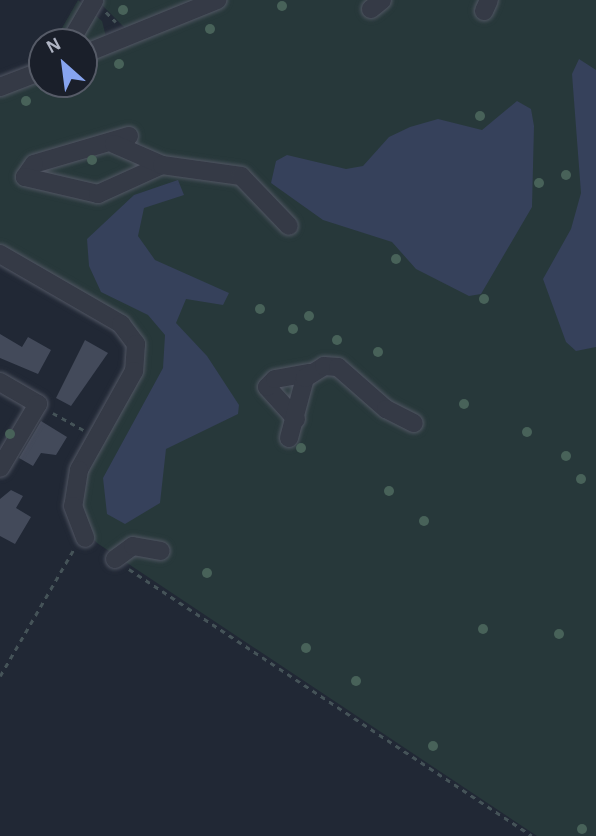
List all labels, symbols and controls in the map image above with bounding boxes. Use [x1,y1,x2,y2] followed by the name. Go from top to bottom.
[28,28,98,98] north arrow
[44,34,64,57] text: N

